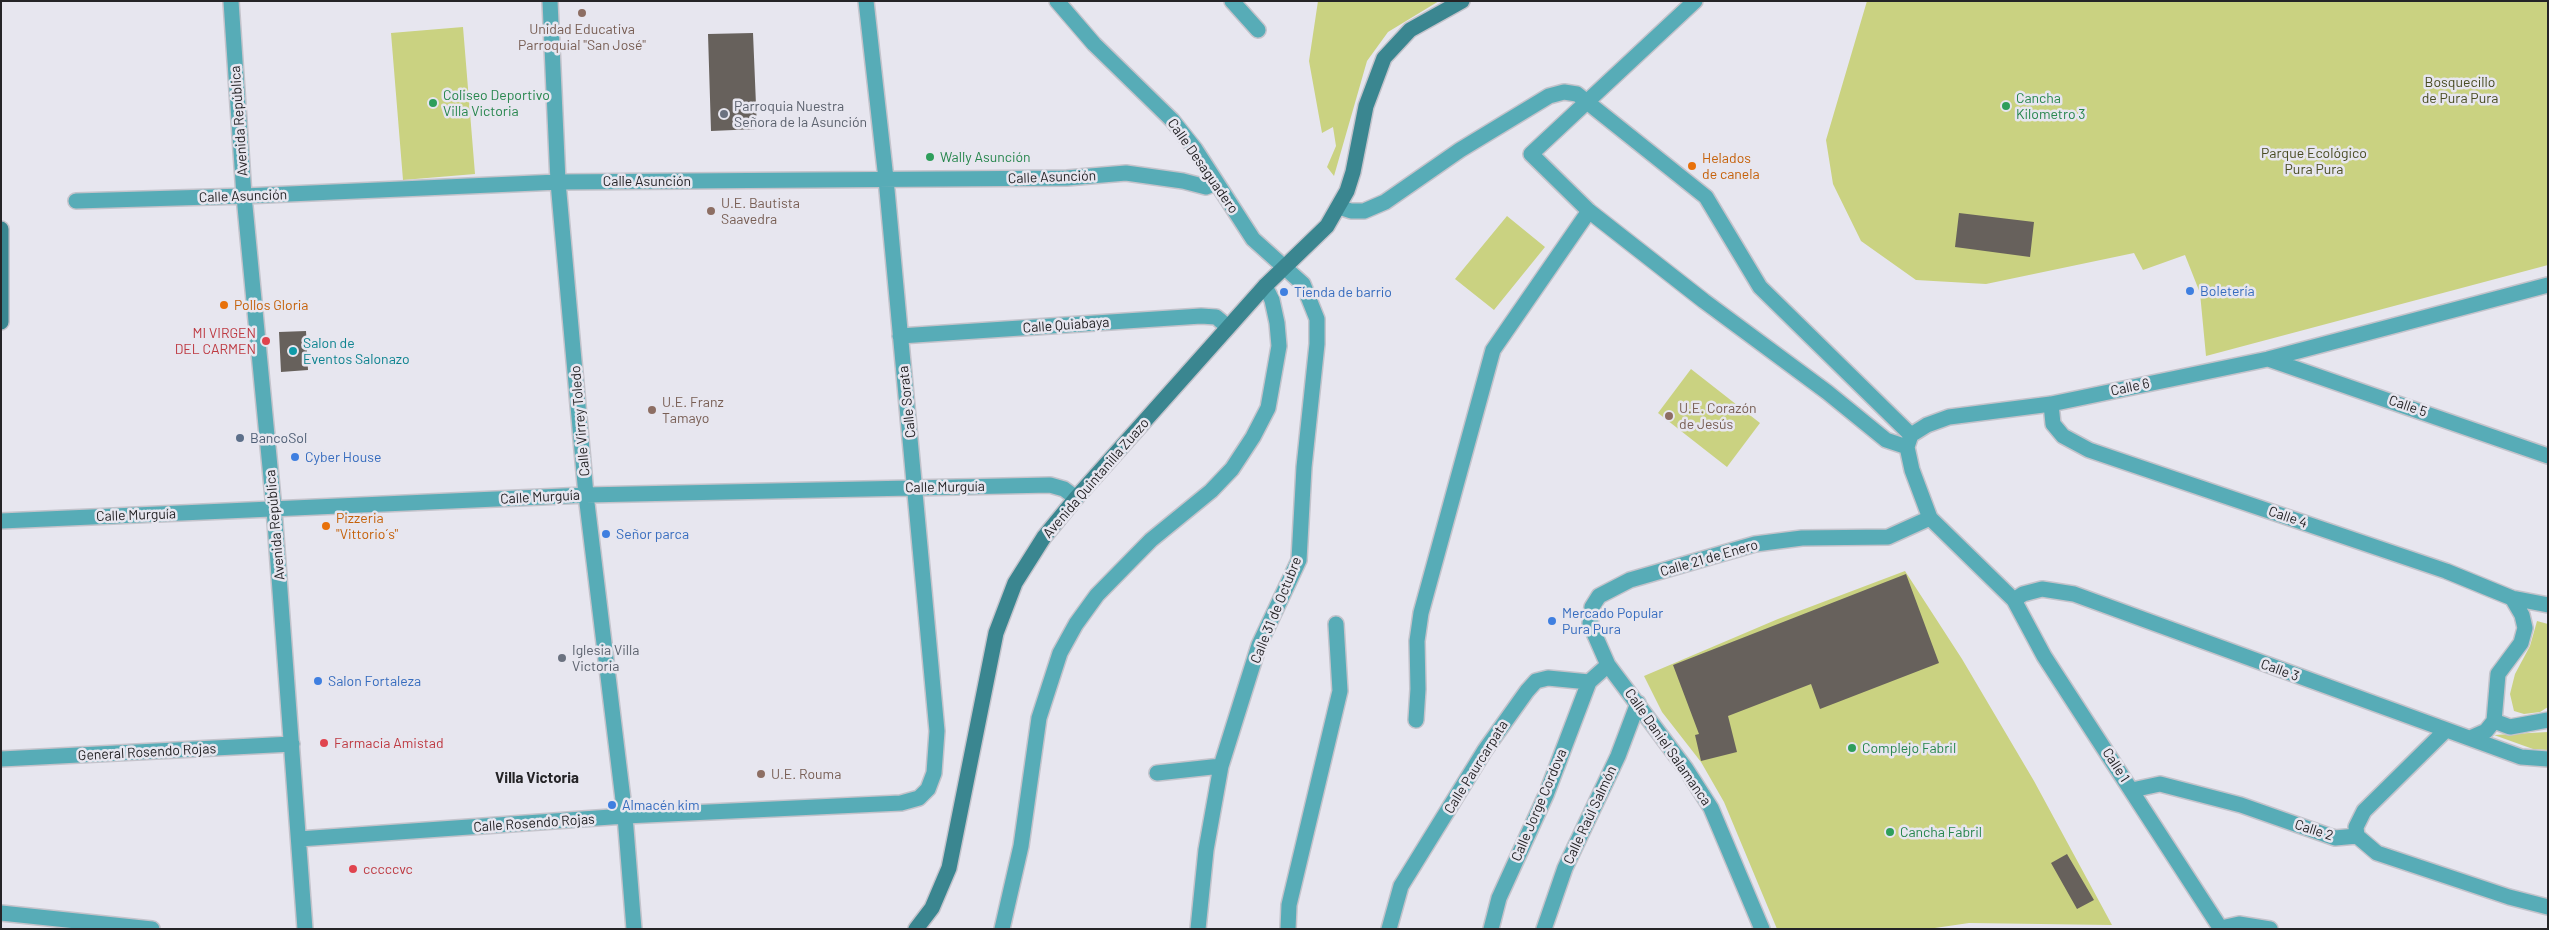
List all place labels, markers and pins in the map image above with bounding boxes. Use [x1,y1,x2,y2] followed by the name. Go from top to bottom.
[576,7,588,19] marker: Unidad Educativa Parroquial "San José"
[518,21,646,54] place label: Unidad Educativa Parroquial "San José"
[443,87,550,120] place label: Coliseo Deportivo Villa Victoria
[2016,90,2086,122] place label: Cancha Kilometro 3
[427,97,439,109] marker: Coliseo Deportivo Villa Victoria
[734,98,867,130] place label: Parroquia Nuestra Señora de la Asunción
[2000,100,2012,112] marker: Cancha Kilometro 3
[718,108,730,120] marker: Parroquia Nuestra Señora de la Asunción
[940,149,1031,165] place label: Wally Asunción
[1702,150,1760,182] place label: Helados de canela
[924,151,936,163] marker: Wally Asunción
[1686,160,1698,172] marker: Helados de canela
[721,195,800,228] place label: U.E. Bautista Saavedra
[705,205,717,217] marker: U.E. Bautista Saavedra
[2200,283,2255,299] place label: Boletería
[1294,284,1392,300] place label: Tienda de barrio
[2184,285,2196,297] marker: Boletería
[1278,286,1290,298] marker: Tienda de barrio
[234,297,309,313] place label: Pollos Gloria
[218,299,230,311] marker: Pollos Gloria
[175,325,256,358] place label: MI VIRGEN DEL CARMEN
[260,335,272,347] marker: MI VIRGEN DEL CARMEN
[303,335,410,368] place label: Salon de Eventos Salonazo
[287,345,299,357] marker: Salon de Eventos Salonazo
[662,394,724,427] place label: U.E. Franz Tamayo
[1679,400,1757,432] place label: U.E. Corazón de Jesús
[646,404,658,416] marker: U.E. Franz Tamayo
[1663,410,1675,422] marker: U.E. Corazón de Jesús
[250,430,307,446] place label: BancoSol
[234,432,246,444] marker: BancoSol
[305,449,381,465] place label: Cyber House
[289,451,301,463] marker: Cyber House
[336,510,398,542] place label: Pizzeria "Vittorio´s"
[320,520,332,532] marker: Pizzeria "Vittorio´s"
[616,526,689,542] place label: Señor parca
[600,528,612,540] marker: Señor parca
[1562,605,1663,638] place label: Mercado Popular Pura Pura
[1546,615,1558,627] marker: Mercado Popular Pura Pura
[572,642,639,674] place label: Iglesia Villa Victoria
[556,652,568,664] marker: Iglesia Villa Victoria
[328,673,421,689] place label: Salon Fortaleza
[312,675,324,687] marker: Salon Fortaleza
[334,735,444,751] place label: Farmacia Amistad
[318,737,330,749] marker: Farmacia Amistad
[1862,740,1956,756] place label: Complejo Fabril
[1846,742,1858,754] marker: Complejo Fabril
[771,766,841,782] place label: U.E. Rouma
[755,768,767,780] marker: U.E. Rouma
[622,797,700,813] place label: Almacén kim
[606,799,618,811] marker: Almacén kim
[1900,824,1982,840] place label: Cancha Fabril
[1884,826,1896,838] marker: Cancha Fabril
[363,861,413,877] place label: cccccvc
[347,863,359,875] marker: cccccvc

